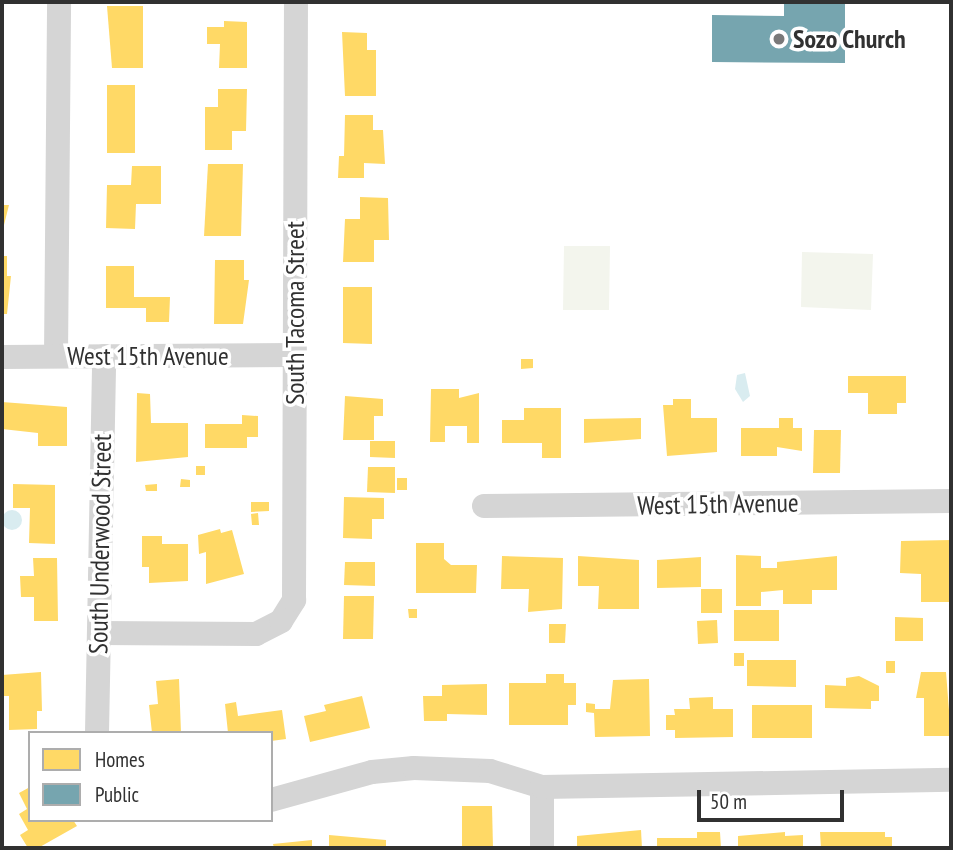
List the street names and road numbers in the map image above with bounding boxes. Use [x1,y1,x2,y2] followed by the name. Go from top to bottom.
[279,221,311,405] street label: South Tacoma Street
[67,340,229,372] street label: West 15th Avenue
[82,434,118,654] street label: South Underwood Street
[637,487,799,521] street label: West 15th Avenue

